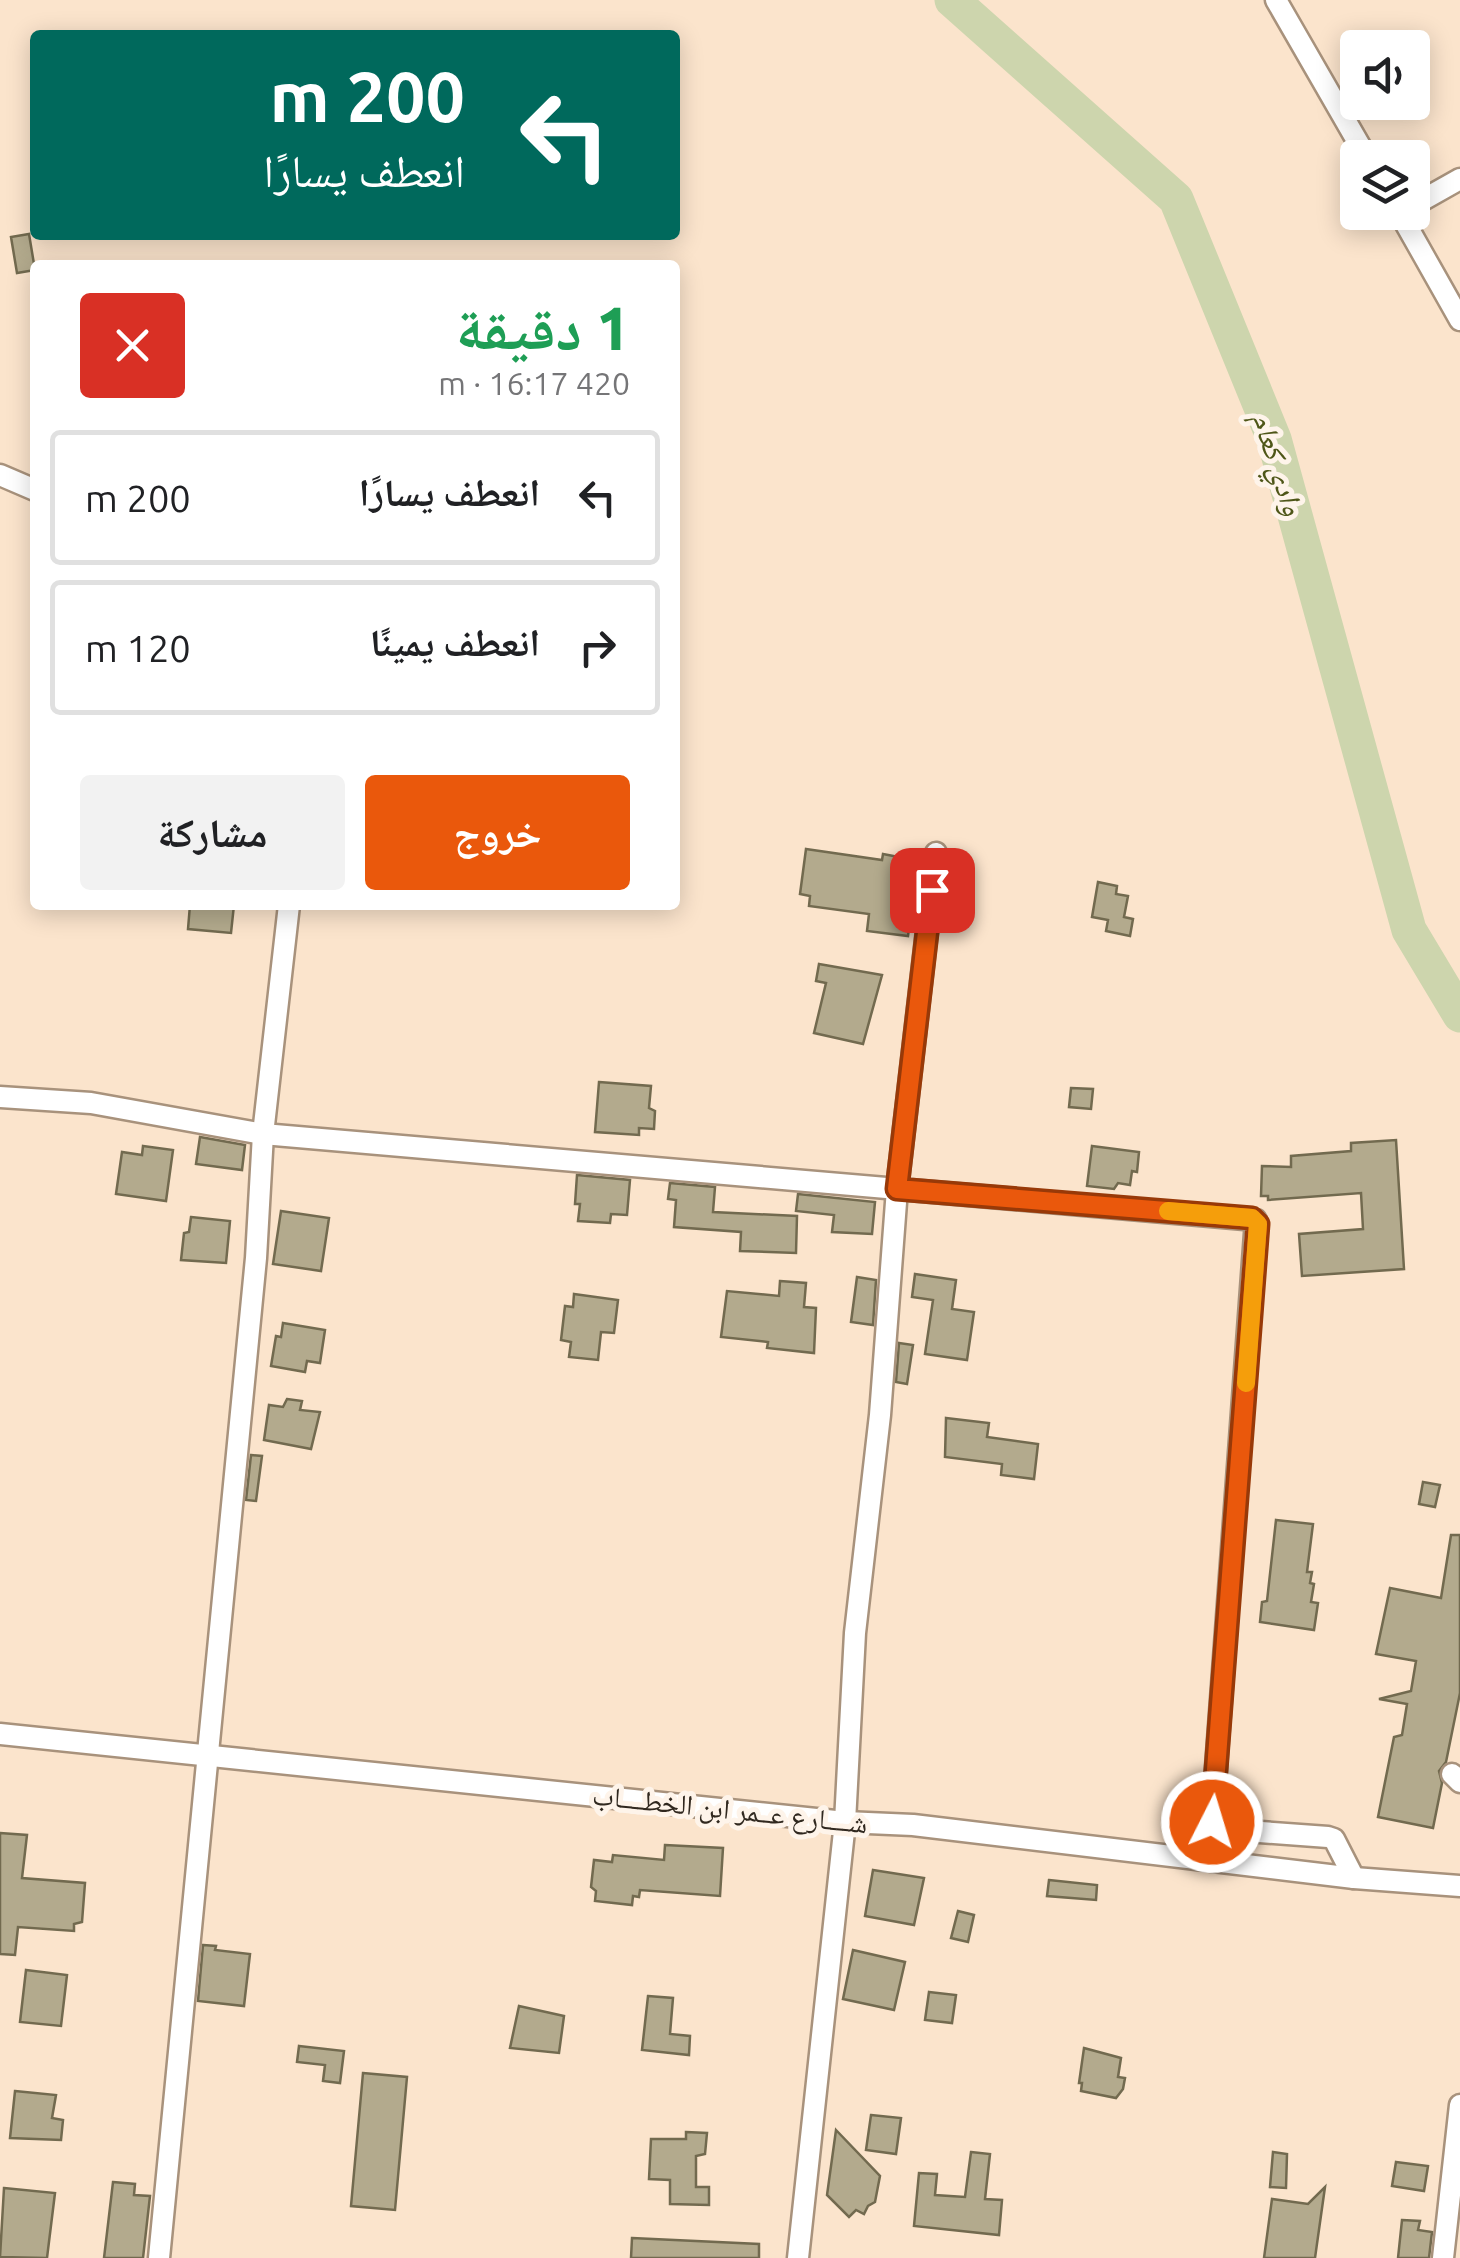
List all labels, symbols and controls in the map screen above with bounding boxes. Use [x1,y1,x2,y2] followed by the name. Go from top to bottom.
[1340,30,1430,230] map controls
[1340,30,1430,120] button: sound
[270,57,465,135] text: 200 m
[500,70,630,200] icon: left
[1340,140,1430,230] button: layers
[263,145,465,196] text: انعطف يسارًا
[80,293,185,398] button: close
[456,294,630,361] text: 1 دقيقة
[438,365,630,401] text: 420 m · 16:17
[1239,408,1312,522] water label: وادي كعام
[570,470,625,525] icon: left
[359,471,540,513] text: انعطف يسارًا
[85,477,191,519] text: 200 m
[570,620,625,675] icon: right
[370,621,540,663] text: انعطف يمينًا
[85,627,191,669] text: 120 m
[80,775,345,890] button: مشاركة
[365,775,630,890] button: خروج
[890,848,975,933] pin
[905,863,960,918] icon: arrive
[1160,1770,1264,1874] position arrow
[591,1779,869,1841] street label: شــــارع عــمر ابن الخطــــاب

